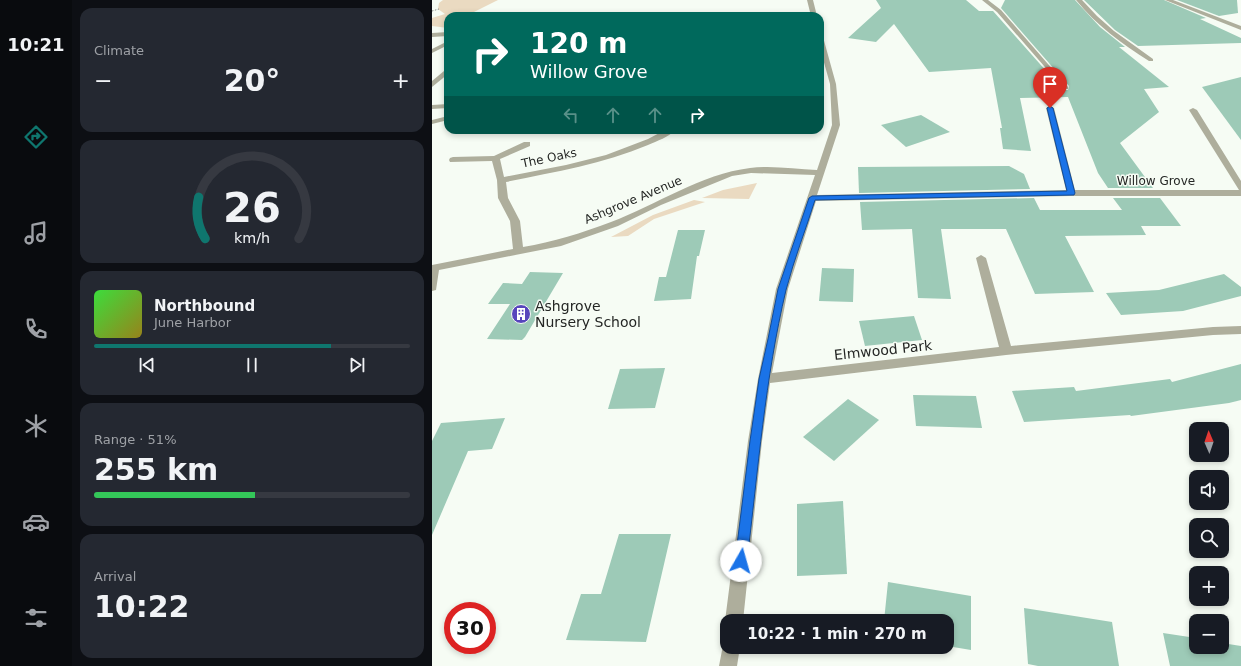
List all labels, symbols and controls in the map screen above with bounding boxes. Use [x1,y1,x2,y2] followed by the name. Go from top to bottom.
[530,27,627,60] text: 120 m
[464,28,516,80] icon: right
[7,34,65,55] text: 10:21
[94,43,144,58] text: Climate
[530,61,648,82] text: Willow Grove
[224,63,280,98] text: 20°
[1033,67,1067,108] pin
[94,68,112,93] text: −
[392,68,410,93] text: +
[1039,73,1061,95] icon: arrive
[560,104,582,126] icon: left
[602,104,624,126] icon: ahead
[644,104,666,126] icon: ahead
[686,104,708,126] icon: right
[22,123,50,151] icon: directions
[519,145,578,171] street label: The Oaks
[582,173,684,227] street label: Ashgrove Avenue
[1117,174,1195,188] street label: Willow Grove
[223,183,281,232] text: 26
[22,219,50,247] icon: music
[234,230,270,246] text: km/h
[154,297,255,315] text: Northbound
[535,298,641,330] place label: Ashgrove Nursery School
[510,303,532,325] building icon: Ashgrove Nursery School
[22,315,50,343] icon: phone
[154,315,231,330] text: June Harbor
[833,337,934,363] street label: Elmwood Park
[136,354,158,376] icon: previous
[241,354,263,376] icon: pause
[346,354,368,376] icon: next
[22,412,50,440] icon: climate
[1189,422,1229,462] north arrow
[1189,422,1229,654] map controls
[94,432,177,447] text: Range · 51%
[94,452,218,487] text: 255 km
[1189,470,1229,510] button: sound
[22,508,50,536] icon: car
[1189,518,1229,558] button: search
[720,540,762,582] position arrow
[1189,566,1229,606] button: +
[94,569,136,584] text: Arrival
[94,589,190,624] text: 10:22
[444,602,496,654] speed limit sign: 30
[22,604,50,632] icon: filters
[1189,614,1229,654] button: −
[747,625,927,643] text: 10:22 · 1 min · 270 m

